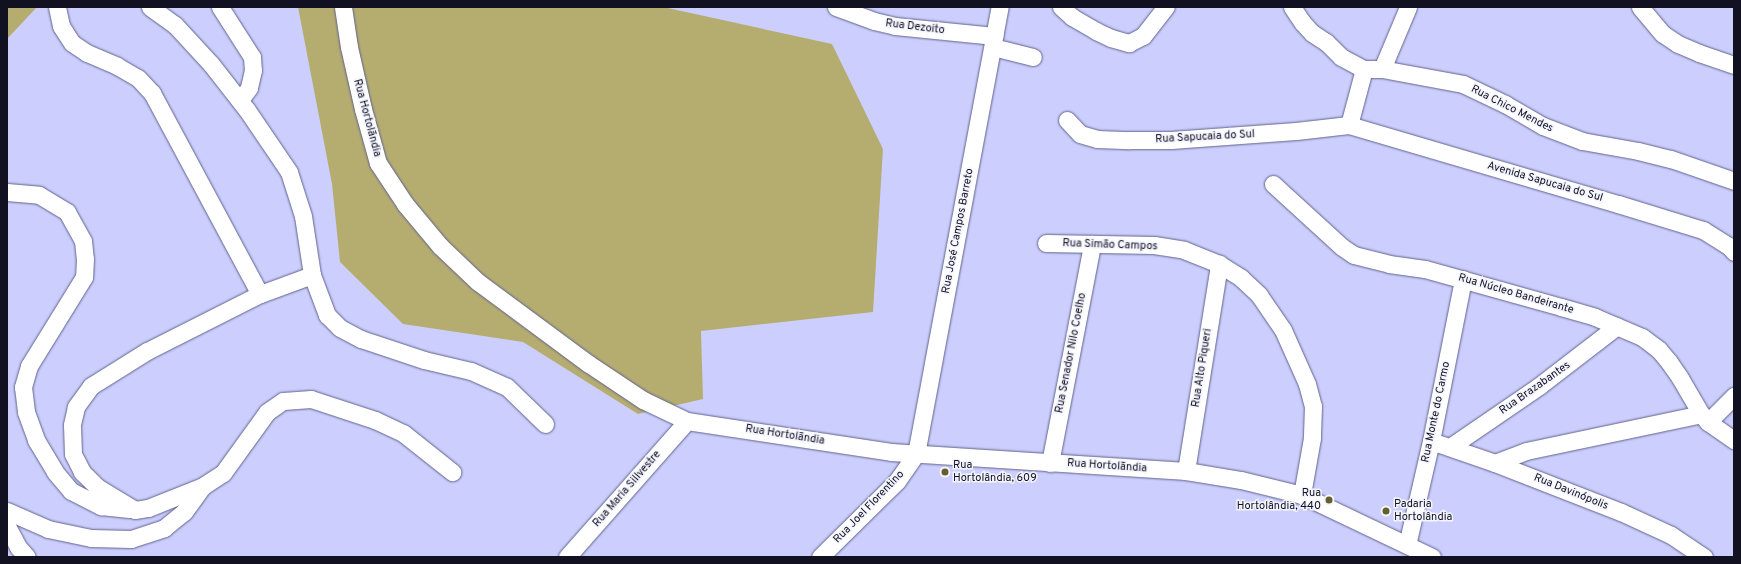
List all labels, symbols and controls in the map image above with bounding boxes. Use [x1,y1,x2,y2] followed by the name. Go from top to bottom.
[885,17,945,37] street label: Rua Dezoito
[350,78,384,158] street label: Rua Hortolãndia
[1469,83,1555,135] street label: Rua Chico Mendes
[1155,128,1255,146] street label: Rua Sapucaia do Sul
[1486,159,1604,205] street label: Avenida Sapucaia do Sul
[939,167,977,295] street label: Rua José Campos Barreto
[1062,237,1158,253] street label: Rua Simão Campos
[1457,271,1575,317] street label: Rua Núcleo Bandeirante
[1053,292,1089,414] street label: Rua Senador Nilo Coelho
[1189,327,1215,409] street label: Rua Alto Piqueri
[1497,359,1573,417] street label: Rua Brazabantes
[1419,360,1453,464] street label: Rua Monte do Carmo
[744,422,826,448] street label: Rua Hortolãndia
[590,448,664,530] street label: Rua Maria Sillvestre
[1067,457,1147,475] street label: Rua Hortolãndia
[953,459,1037,485] place label: Rua Hortolândia, 609
[940,467,950,477] marker: Rua Hortolândia, 609
[831,468,907,546] street label: Rua Joel Florentino
[1532,471,1610,513] street label: Rua Davinópolis
[1237,487,1321,513] place label: Rua Hortolândia, 440
[1324,495,1334,505] marker: Rua Hortolândia, 440
[1394,498,1452,524] place label: Padaria Hortolândia
[1381,506,1391,516] marker: Padaria Hortolândia

